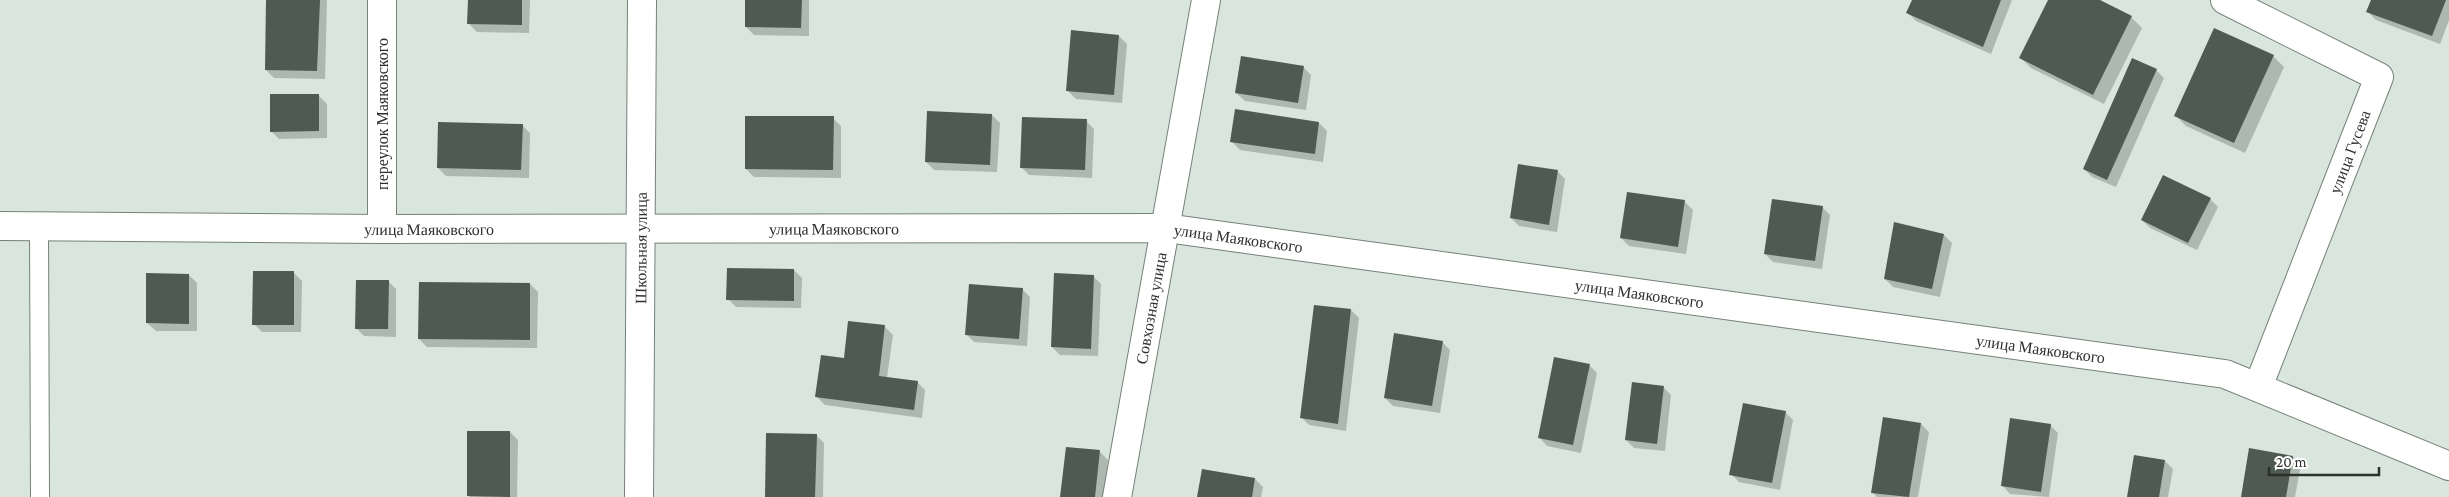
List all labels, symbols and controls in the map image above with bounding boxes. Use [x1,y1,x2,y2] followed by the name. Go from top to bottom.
[374,38,392,190] street label: переулок Маяковского
[2326,108,2375,196] street label: улица Гусева
[632,192,650,304] street label: Школьная улица
[364,220,494,238] street label: улица Маяковского
[769,220,899,238] street label: улица Маяковского
[1173,221,1304,255] street label: улица Маяковского
[1132,251,1169,365] street label: Совхозная улица
[1574,276,1705,311] street label: улица Маяковского
[1975,331,2106,366] street label: улица Маяковского
[2269,444,2379,476] scale bar
[2276,454,2307,470] text: 20 m

